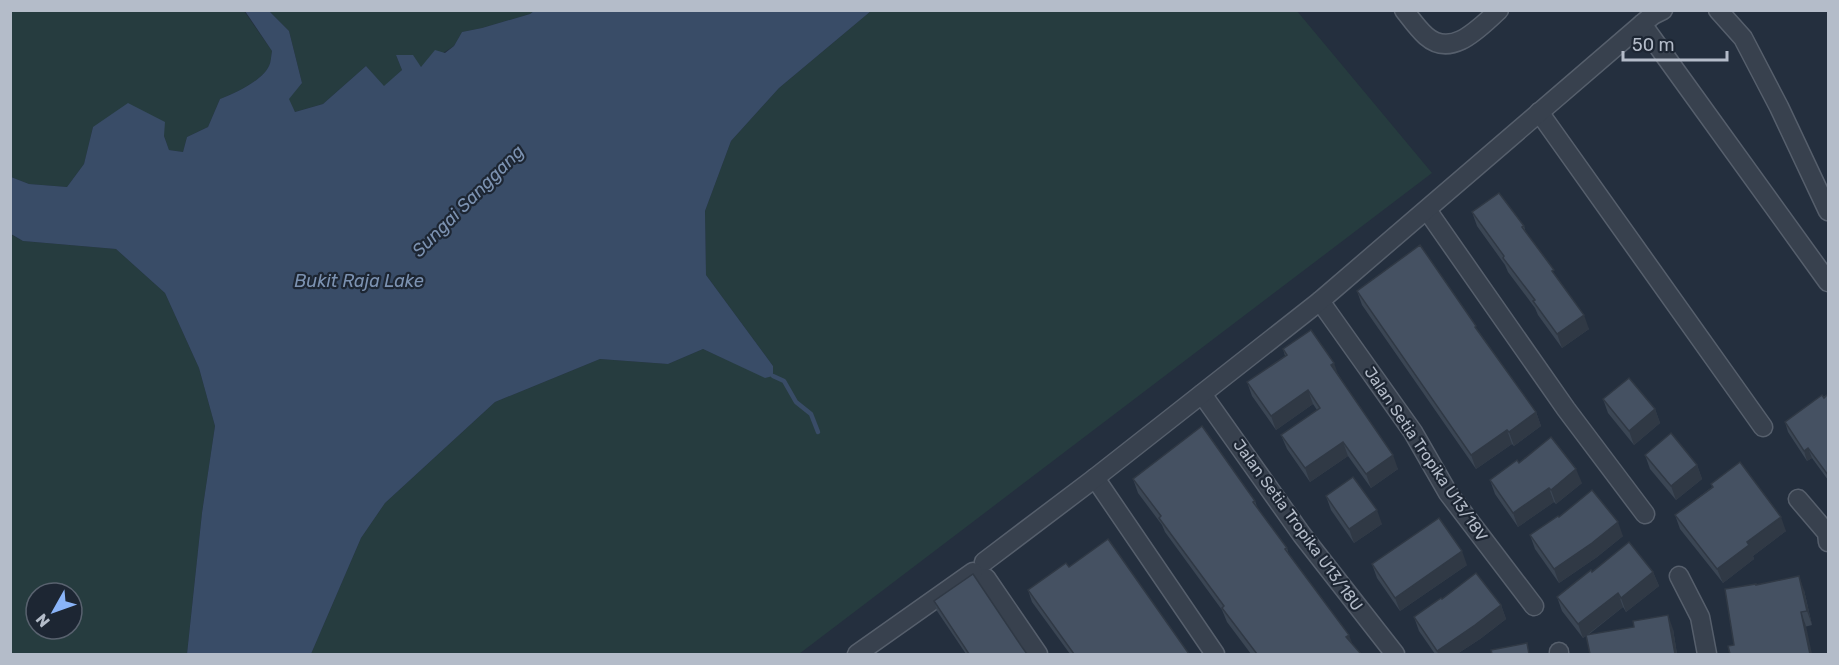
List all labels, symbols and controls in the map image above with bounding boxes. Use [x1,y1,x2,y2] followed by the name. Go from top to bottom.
[1623,24,1726,62] scale bar
[1632,34,1675,56] text: 50 m
[407,140,529,262] water label: Sungai Sanggang
[294,270,424,292] water label: Bukit Raja Lake
[1360,363,1492,545] street label: Jalan Setia Tropika U13/18V
[1229,436,1367,614] street label: Jalan Setia Tropika U13/18U
[24,581,84,641] north arrow
[32,610,54,631] text: N

